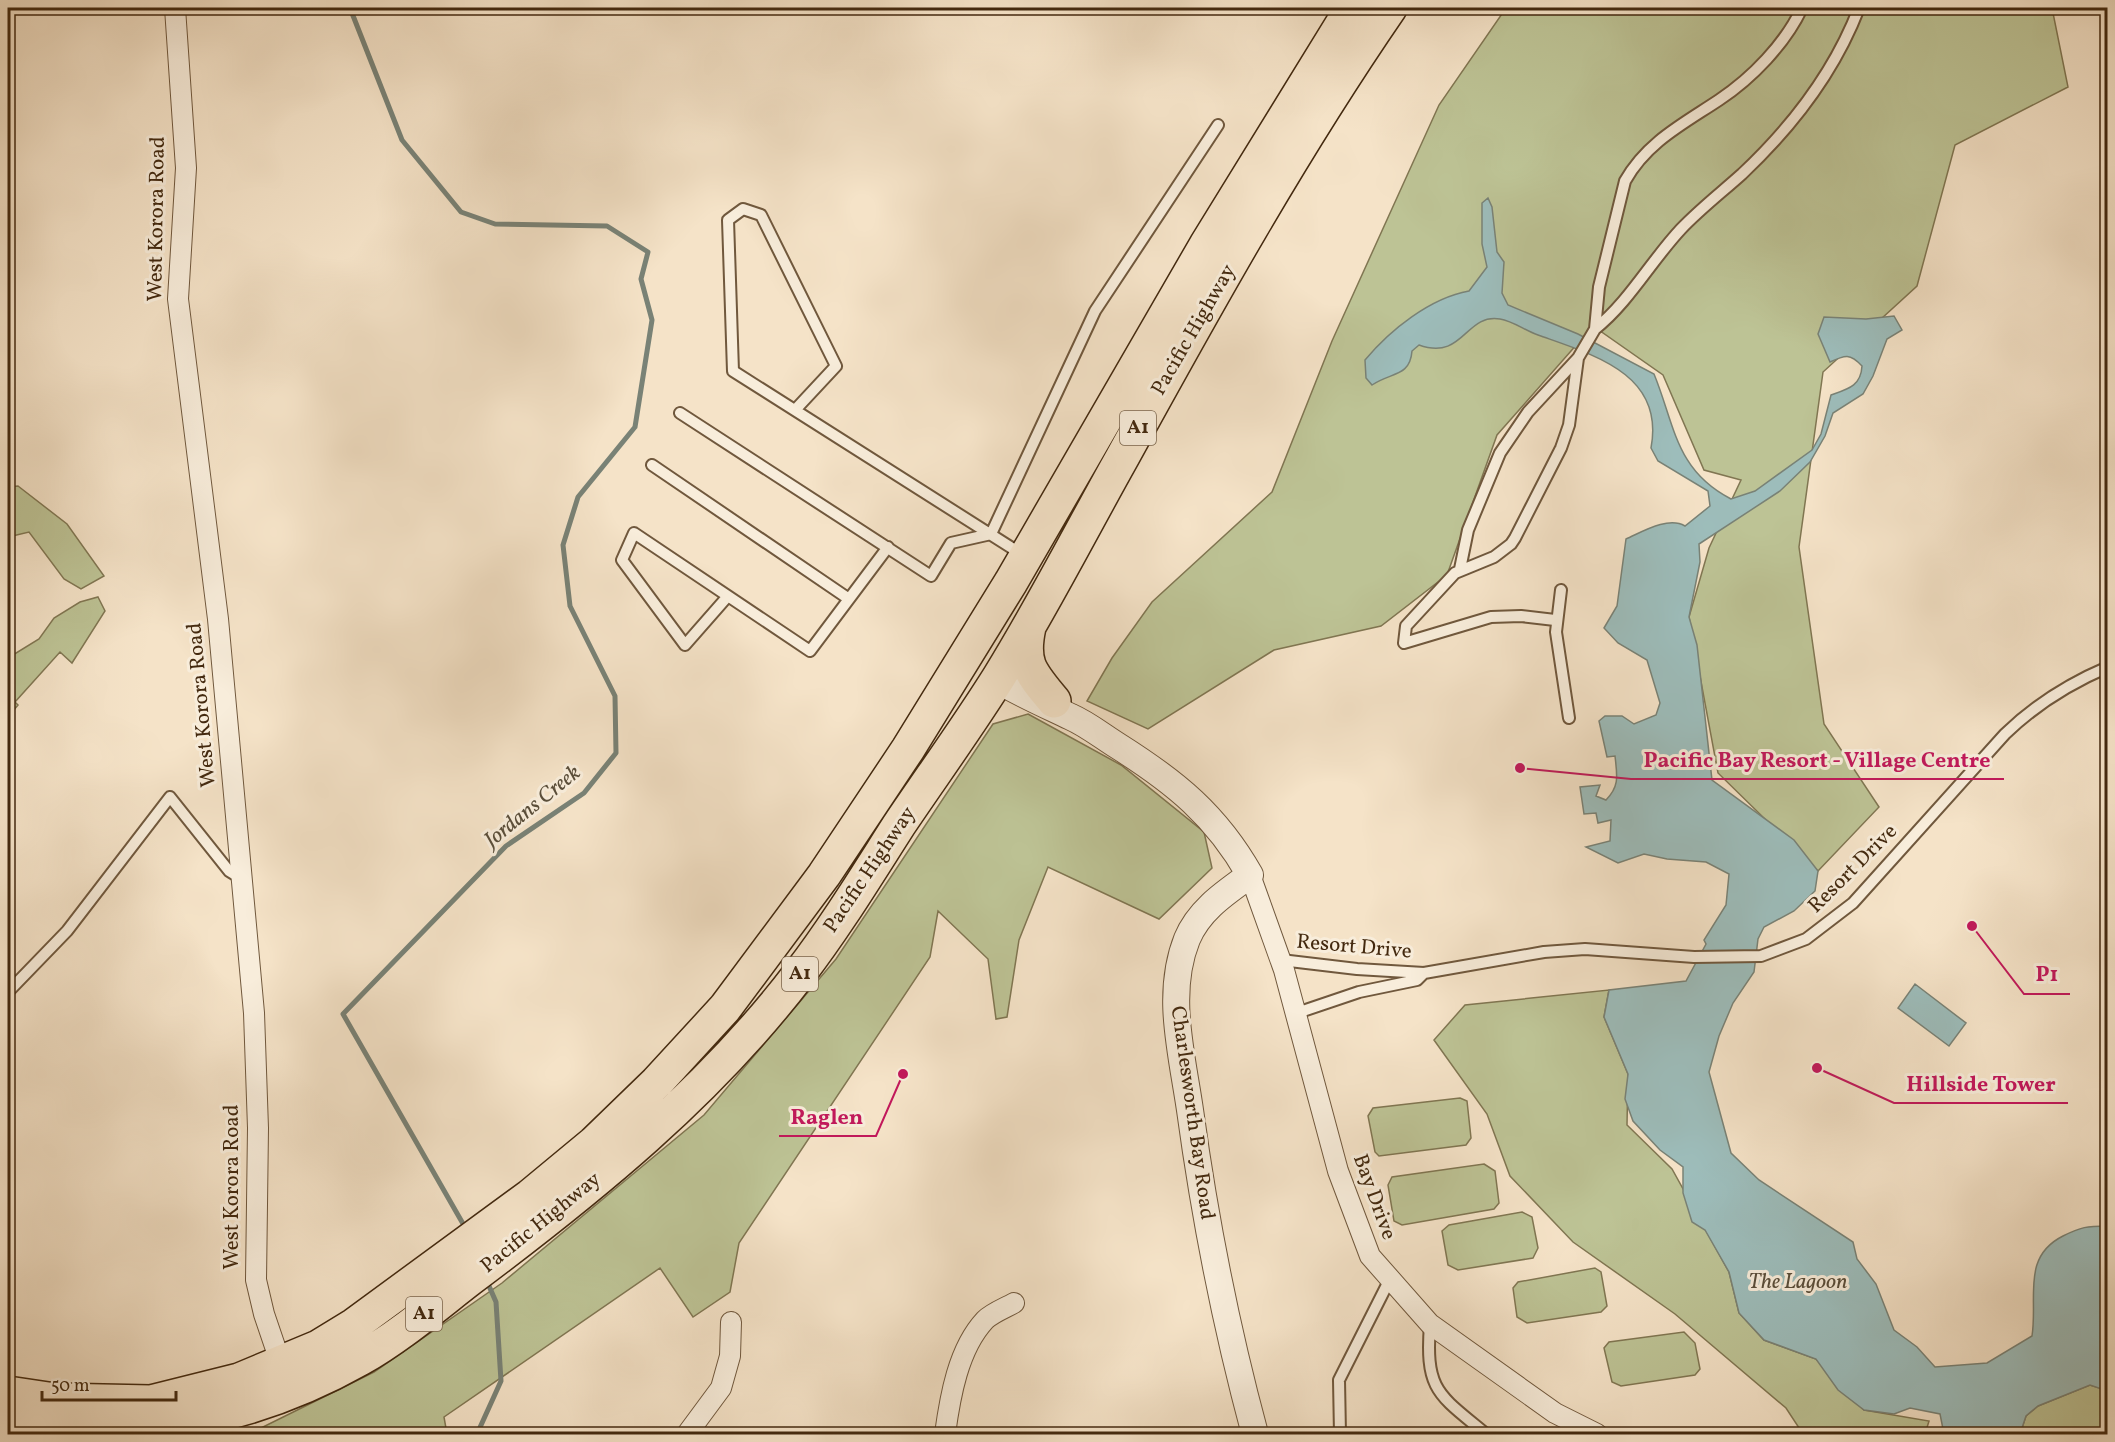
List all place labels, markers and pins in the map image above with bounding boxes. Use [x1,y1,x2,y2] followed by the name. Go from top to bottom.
[1631,739,2004,779] callout: Pacific Bay Resort - Village Centre
[2024,954,2070,994] callout: P1
[1894,1063,2068,1103] callout: Hillside Tower
[779,1096,876,1136] callout: Raglen

